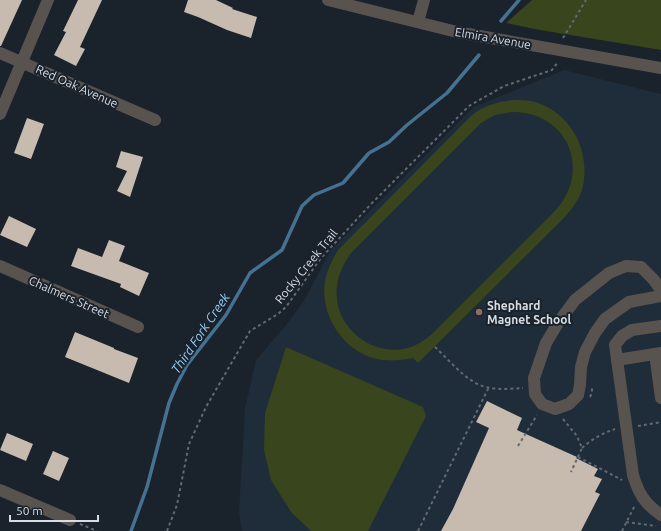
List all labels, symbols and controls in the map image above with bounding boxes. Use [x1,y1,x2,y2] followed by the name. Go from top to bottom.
[454,25,532,51] street label: Elmira Avenue
[34,62,120,110] street label: Red Oak Avenue
[272,226,340,306] street label: Rocky Creek Trail
[27,273,111,321] street label: Chalmers Street
[168,290,232,376] water label: Third Fork Creek
[487,299,571,326] place label: Shephard Magnet School
[474,307,484,317] marker: Shephard Magnet School
[10,497,98,523] scale bar
[16,504,43,517] text: 50 m

